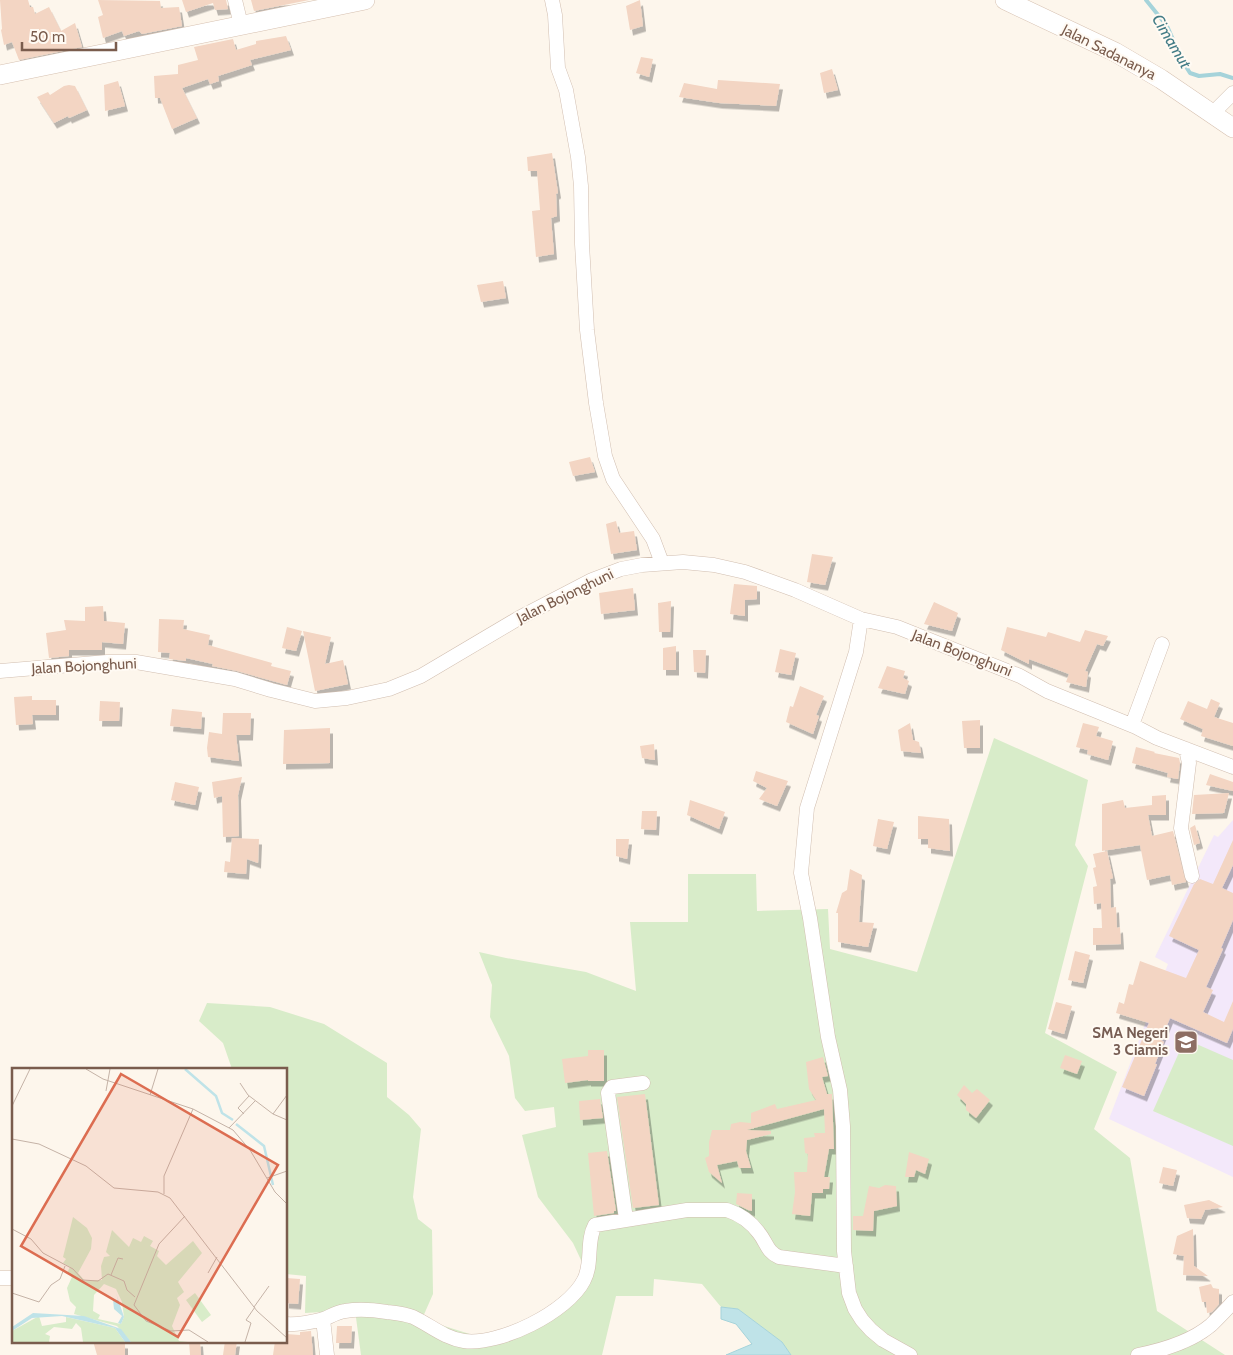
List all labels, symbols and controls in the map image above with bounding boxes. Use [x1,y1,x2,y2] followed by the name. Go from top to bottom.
[1148,11,1196,73] water label: Cimamut
[22,20,116,52] scale bar
[1058,20,1160,84] street label: Jalan Sadananya
[30,28,65,46] text: 50 m
[513,565,616,628] street label: Jalan Bojonghuni
[909,625,1014,680] street label: Jalan Bojonghuni
[30,654,137,678] street label: Jalan Bojonghuni
[1092,1024,1168,1059] place label: SMA Negeri 3 Ciamis
[1173,1029,1199,1055] school or university icon: SMA Negeri 3 Ciamis
[12,1068,288,1342] inset map

